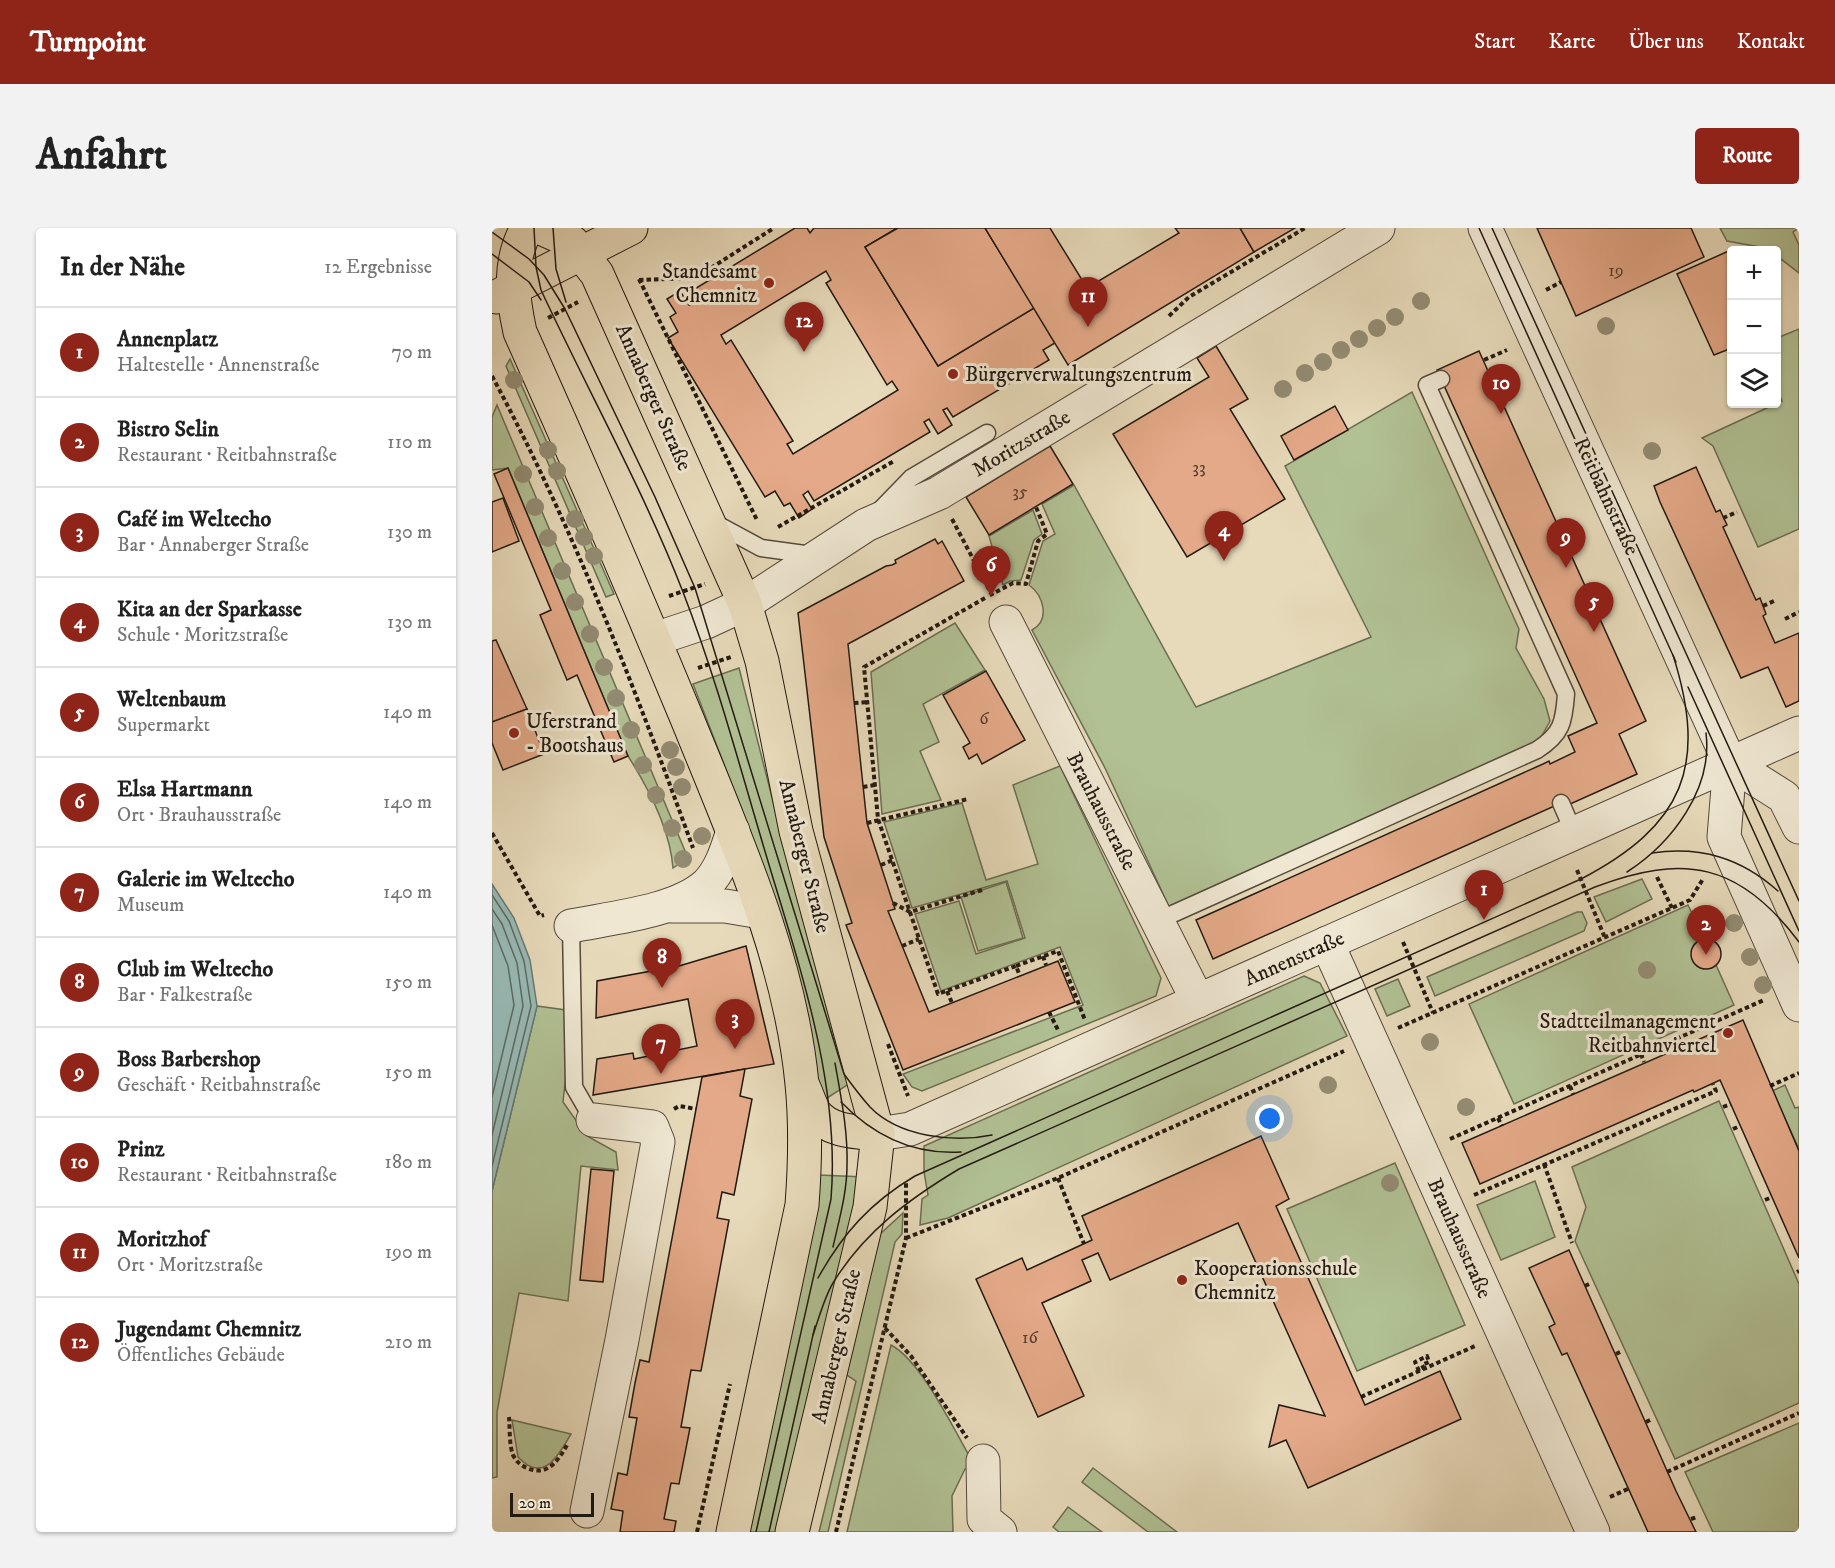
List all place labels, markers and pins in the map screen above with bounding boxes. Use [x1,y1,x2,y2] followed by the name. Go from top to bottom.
[662,259,757,309] place label: Standesamt Chemnitz
[762,276,776,290] marker: Standesamt Chemnitz
[1068,278,1108,327] pin: 11
[784,302,824,352] pin: 12
[965,362,1192,388] place label: Bürgerverwaltungszentrum
[1482,364,1520,414] pin: 10
[946,367,960,381] marker: Bürgerverwaltungszentrum
[1204,512,1244,561] pin: 4
[1546,518,1586,568] pin: 9
[972,546,1010,596] pin: 6
[1574,582,1614,632] pin: 5
[526,709,624,759] place label: Uferstrand - Bootshaus
[507,726,521,740] marker: Uferstrand - Bootshaus
[1464,870,1504,920] pin: 1
[1686,906,1726,955] pin: 2
[642,938,682,988] pin: 8
[716,1000,754,1049] pin: 3
[1539,1009,1717,1059] place label: Stadtteilmanagement Reitbahnviertel
[642,1024,680,1074] pin: 7
[1721,1026,1735,1040] marker: Stadtteilmanagement Reitbahnviertel
[1194,1256,1358,1306] place label: Kooperationsschule Chemnitz
[1175,1273,1189,1287] marker: Kooperationsschule Chemnitz

